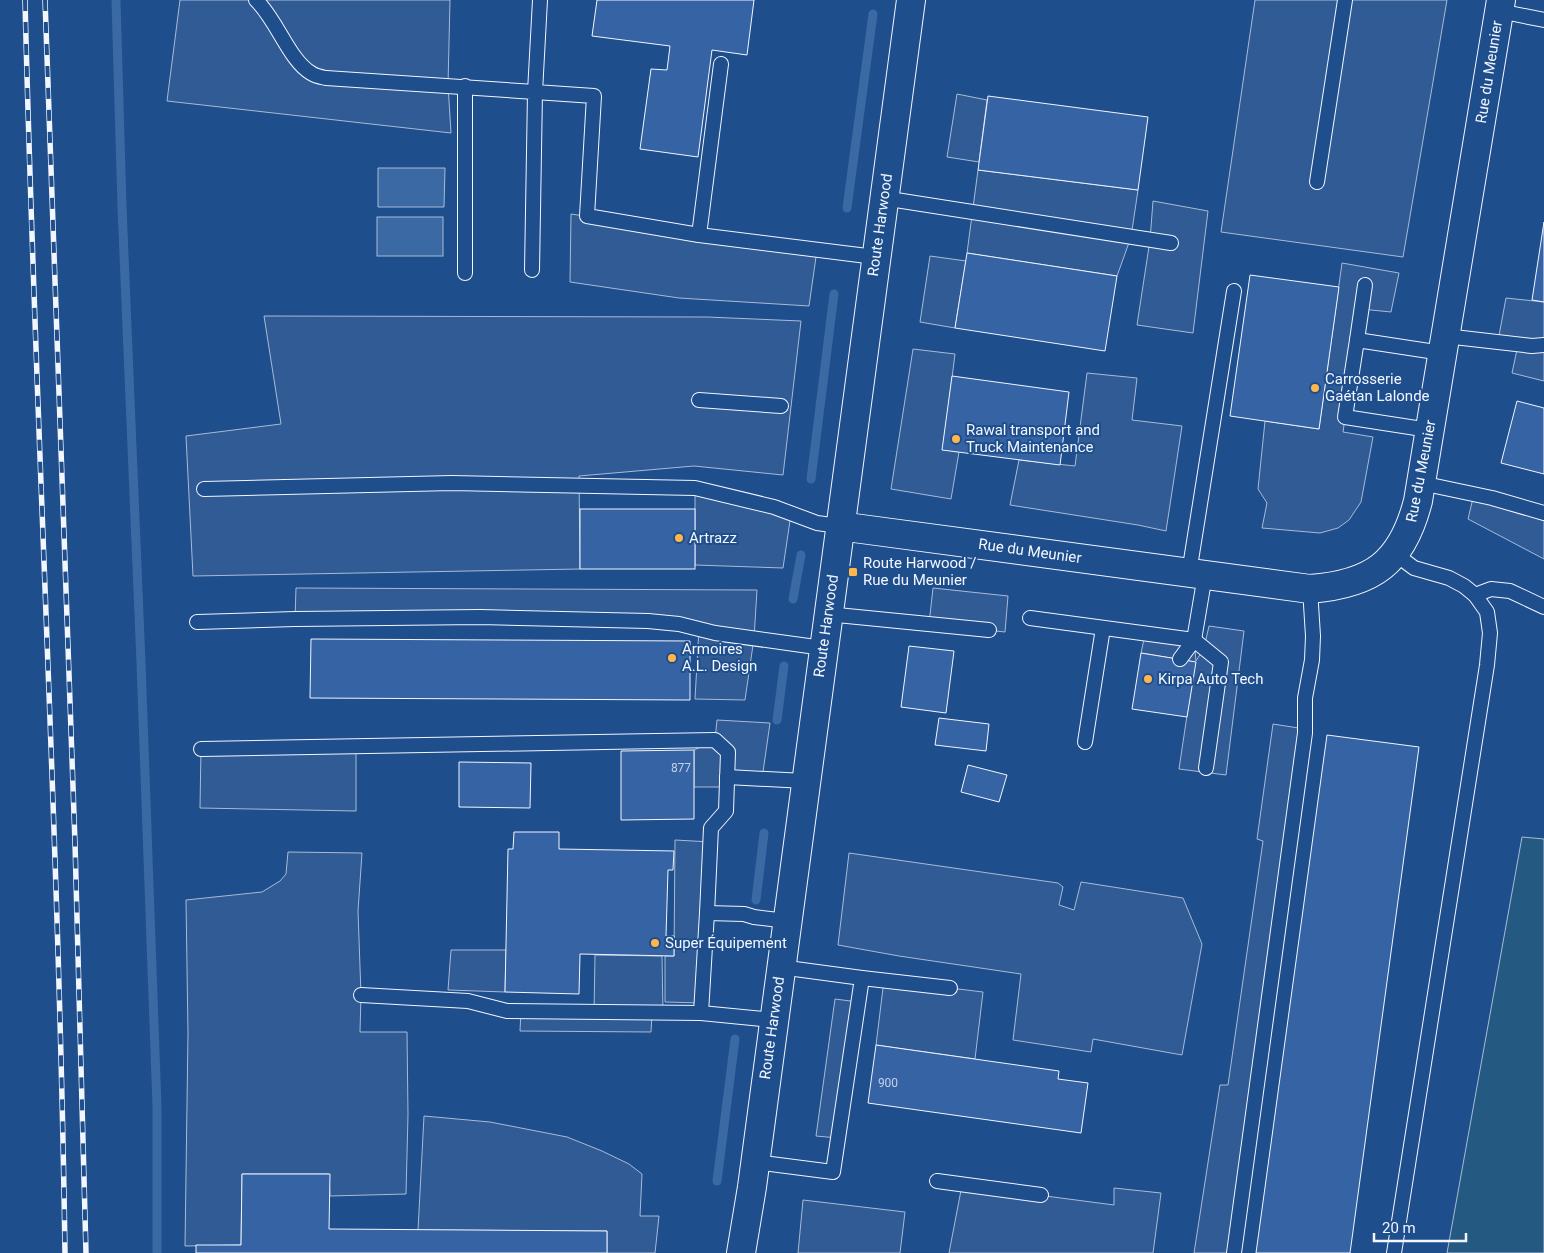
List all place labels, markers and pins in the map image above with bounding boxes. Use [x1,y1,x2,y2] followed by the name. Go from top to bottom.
[1325,370,1430,405] place label: Carrosserie Gaétan Lalonde
[1309,382,1321,394] marker: Carrosserie Gaétan Lalonde
[966,421,1100,456] place label: Rawal transport and Truck Maintenance
[950,433,962,445] marker: Rawal transport and Truck Maintenance
[689,529,737,547] place label: Artrazz
[673,532,685,544] marker: Artrazz
[863,554,976,589] place label: Route Harwood / Rue du Meunier
[847,566,859,578] marker: Route Harwood / Rue du Meunier
[682,640,757,675] place label: Armoires A.L. Design
[666,652,678,664] marker: Armoires A.L. Design
[1158,670,1263,688] place label: Kirpa Auto Tech
[1142,673,1154,685] marker: Kirpa Auto Tech
[665,934,787,952] place label: Super Équipement
[649,937,661,949] marker: Super Équipement

